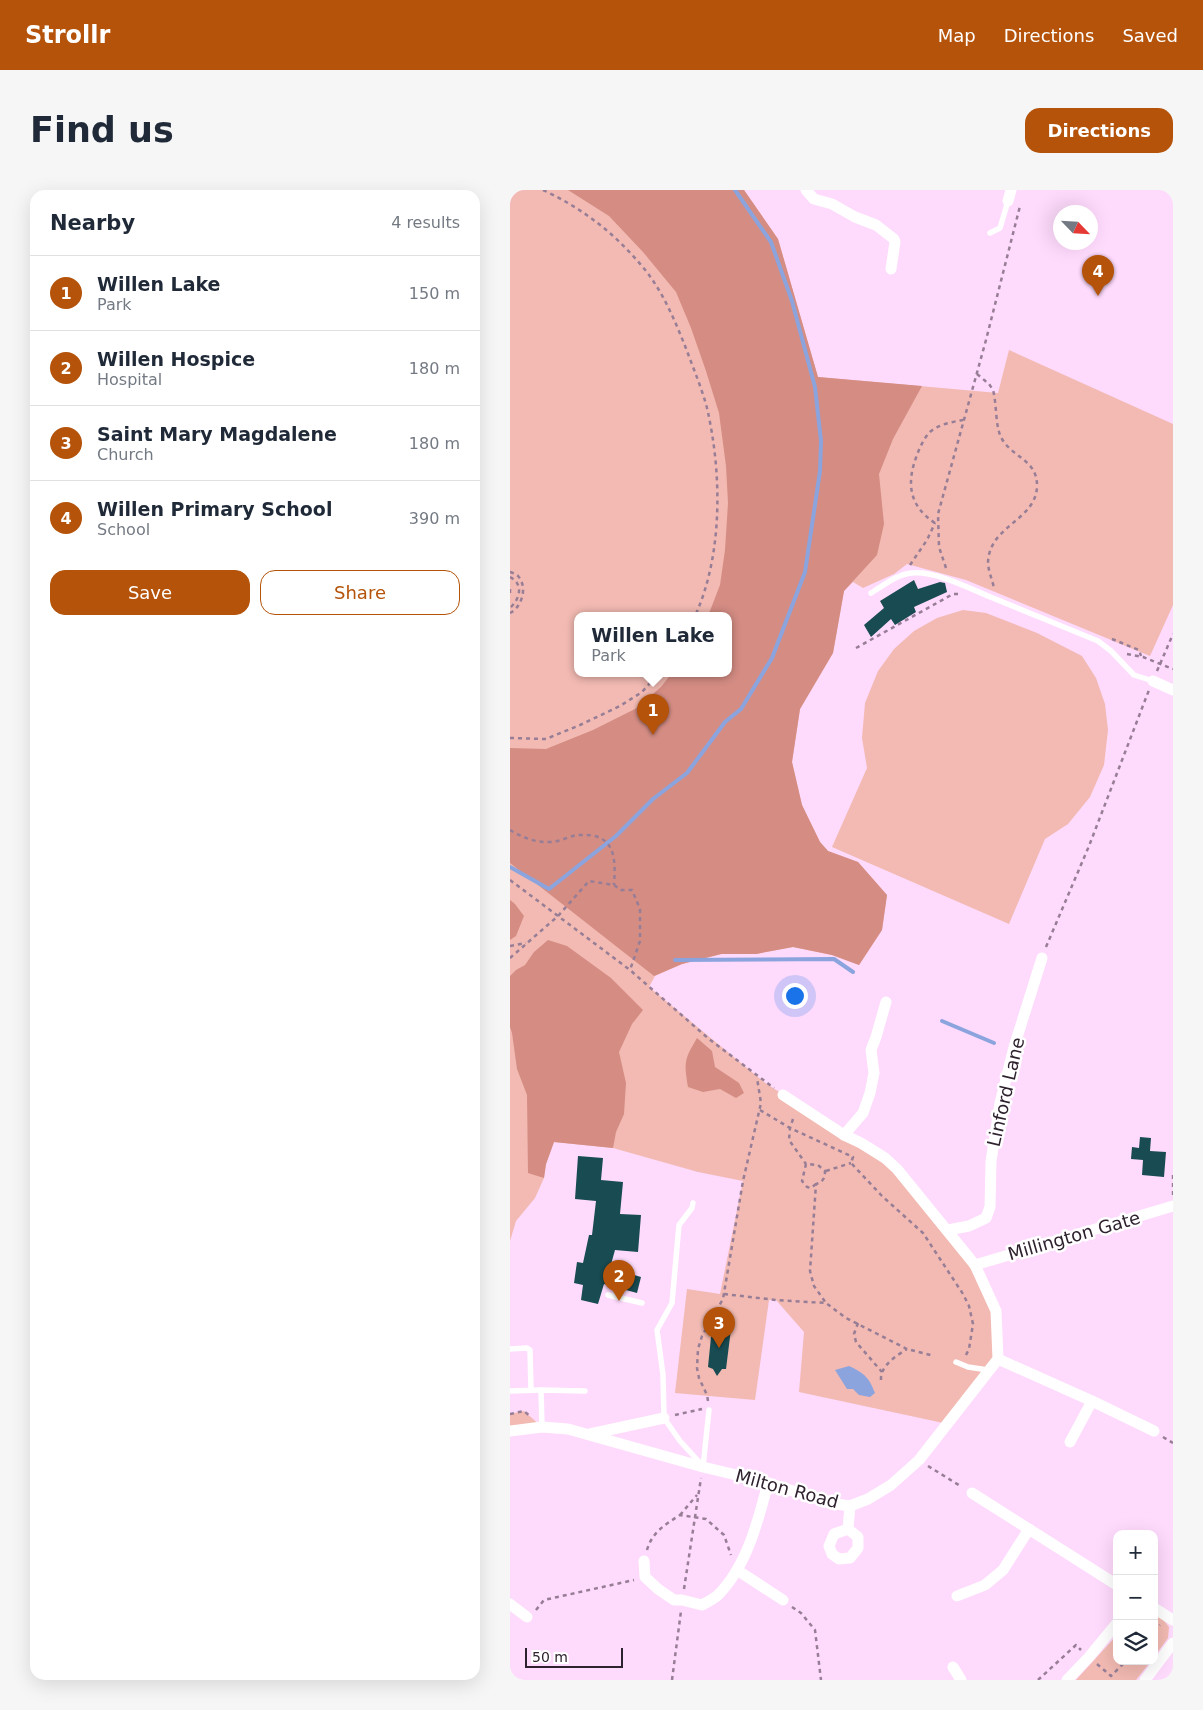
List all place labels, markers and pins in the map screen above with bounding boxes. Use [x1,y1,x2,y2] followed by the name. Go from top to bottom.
[1082,255,1114,296] pin: 4
[637,694,669,735] pin: 1
[603,1260,635,1301] pin: 2
[703,1307,735,1348] pin: 3

